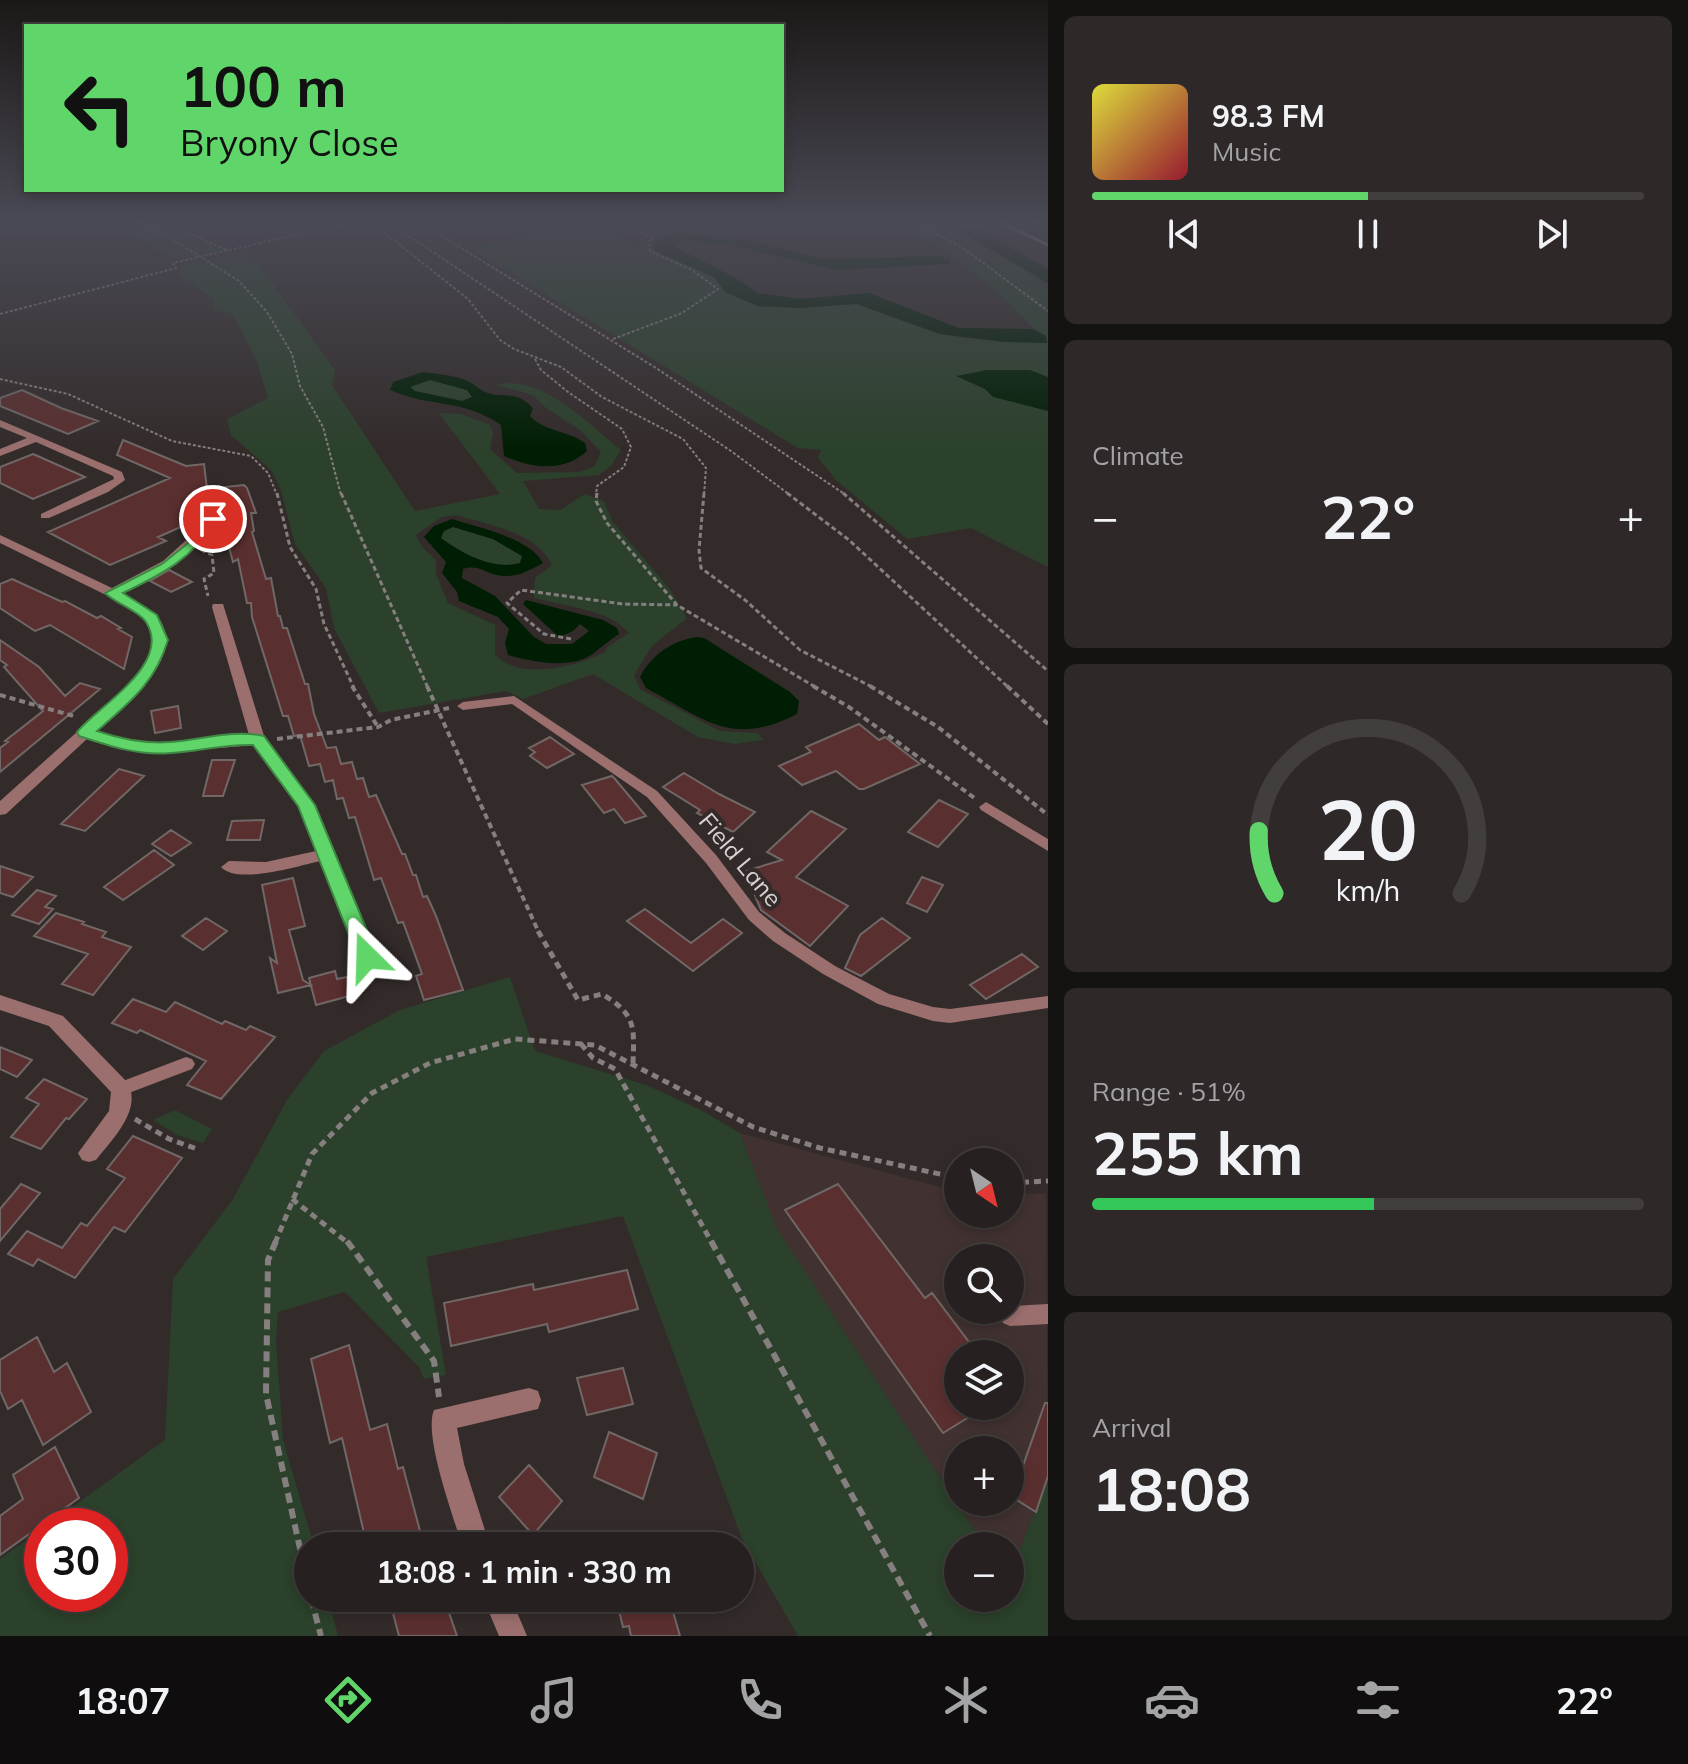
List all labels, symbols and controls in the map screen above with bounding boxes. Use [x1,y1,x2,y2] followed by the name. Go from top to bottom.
[180,51,347,121] text: 100 m
[48,56,152,160] icon: left
[1212,97,1325,135] text: 98.3 FM
[180,120,399,165] text: Bryony Close
[1212,135,1281,168] text: Music
[1162,212,1206,256] icon: previous
[1346,212,1390,256] icon: pause
[1530,212,1574,256] icon: next
[1092,439,1184,472] text: Climate
[1321,479,1415,554] text: 22°
[179,485,247,553] pin
[1092,489,1118,544] text: −
[1618,489,1644,544] text: +
[191,497,235,541] icon: arrive
[1318,776,1418,881] text: 20
[693,806,789,912] street label: Field Lane
[1336,872,1400,908] text: km/h
[325,915,409,999] position arrow
[1092,1075,1246,1108] text: Range · 51%
[1092,1115,1304,1190] text: 255 km
[944,1148,1024,1228] north arrow
[944,1148,1024,1612] map controls
[944,1244,1024,1324] button: search
[944,1340,1024,1420] button: layers
[1092,1411,1172,1444] text: Arrival
[944,1436,1024,1516] button: +
[1092,1451,1251,1526] text: 18:08
[24,1508,128,1612] speed limit sign: 30
[944,1532,1024,1612] button: −
[376,1553,672,1591] text: 18:08 · 1 min · 330 m
[320,1672,376,1728] icon: directions
[526,1672,582,1728] icon: music
[732,1672,788,1728] icon: phone
[938,1672,994,1728] icon: climate
[1144,1672,1200,1728] icon: car
[1350,1672,1406,1728] icon: filters
[75,1678,170,1723] text: 18:07
[1556,1678,1613,1723] text: 22°

